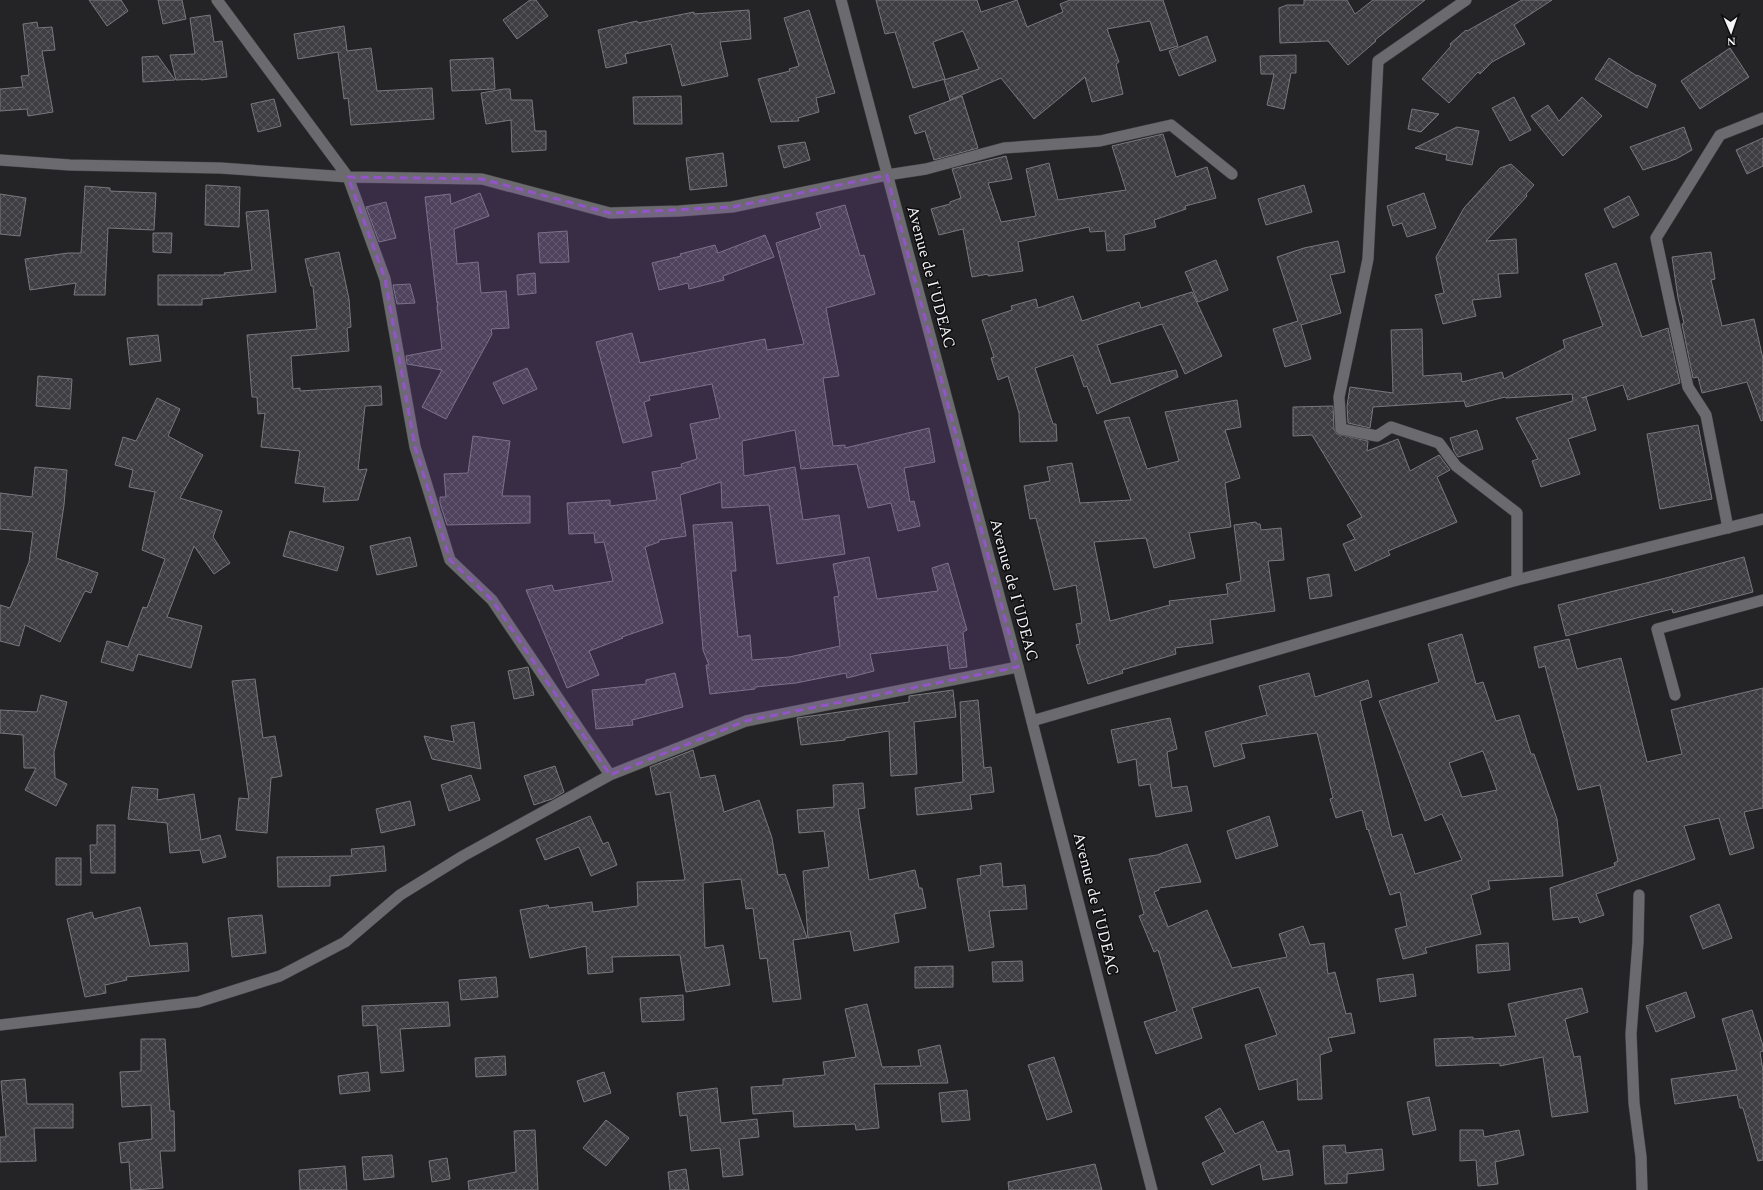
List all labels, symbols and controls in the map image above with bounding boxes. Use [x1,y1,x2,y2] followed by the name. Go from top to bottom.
[1711,12,1751,52] north arrow
[1727,33,1736,50] text: N
[900,203,962,351] street label: Avenue de I'UDEAC
[983,516,1045,664] street label: Avenue de I'UDEAC
[1067,830,1125,978] street label: Avenue de I'UDEAC

